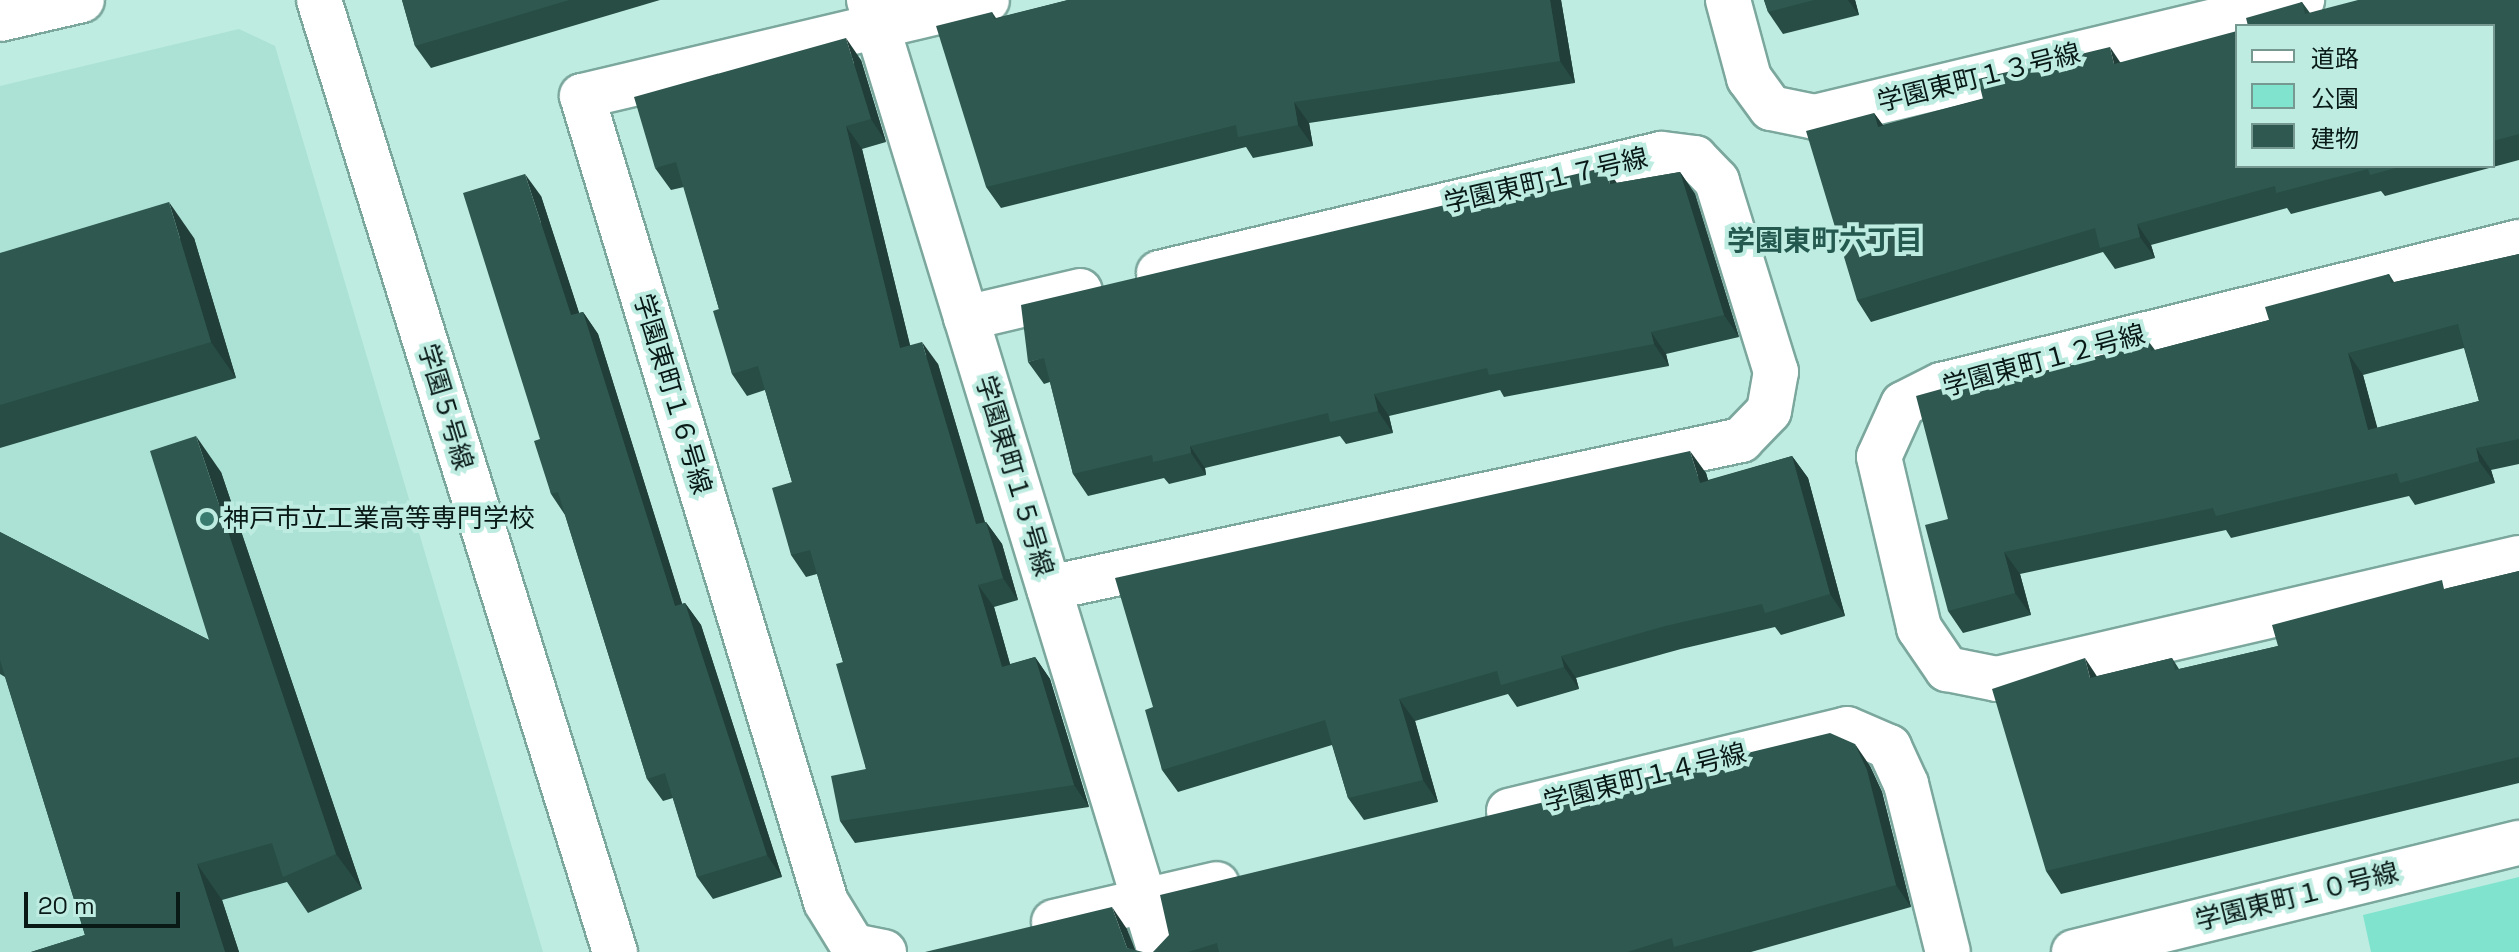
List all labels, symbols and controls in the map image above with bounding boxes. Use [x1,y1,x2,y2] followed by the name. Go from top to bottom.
[2235,24,2495,168] legend
[1874,38,2084,118] street label: 学園東町１３号線
[2311,43,2359,74] text: 道路
[2311,83,2359,114] text: 公園
[2311,123,2359,154] text: 建物
[1441,142,1651,220] street label: 学園東町１７号線
[1727,223,1923,257] district label: 学園東町六丁目
[627,290,717,498] street label: 学園東町１６号線
[1940,319,2148,403] street label: 学園東町１２号線
[411,340,479,474] street label: 学園５号線
[969,372,1059,580] street label: 学園東町１５号線
[223,503,535,535] place label: 神戸市立工業高等専門学校
[198,510,216,528] marker: 神戸市立工業高等専門学校
[1540,738,1750,818] street label: 学園東町１４号線
[2192,857,2402,937] street label: 学園東町１０号線
[28,876,184,926] scale bar
[38,890,95,921] text: 20 m

